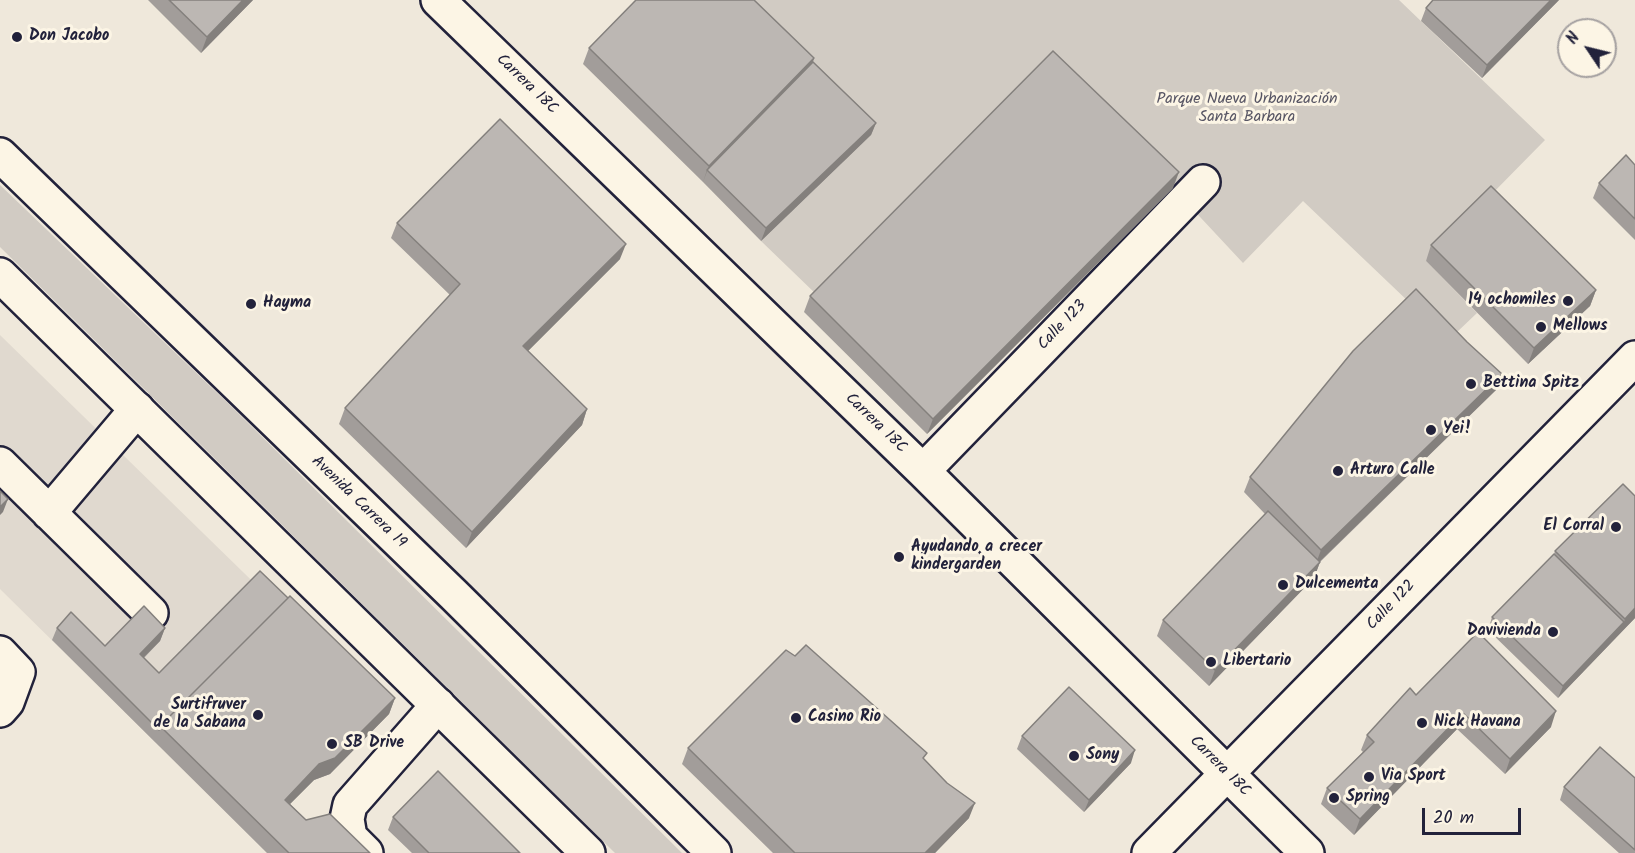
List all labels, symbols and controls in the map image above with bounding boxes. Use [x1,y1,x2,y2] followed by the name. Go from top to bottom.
[1557,18,1617,78] north arrow
[29,27,109,47] place label: Don Jacobo
[1560,27,1587,50] text: N
[10,30,24,44] marker: Don Jacobo
[491,51,561,119] street label: Carrera 18C
[1156,90,1338,128] park label: Parque Nueva Urbanización Santa Barbara
[1468,291,1556,311] place label: 14 ochomiles
[263,294,311,314] place label: Hayma
[1561,294,1575,308] marker: 14 ochomiles
[244,297,258,311] marker: Hayma
[1035,297,1091,355] street label: Calle 123
[1553,317,1608,337] place label: Mellows
[1534,320,1548,334] marker: Mellows
[1483,374,1579,394] place label: Bettina Spitz
[1464,377,1478,391] marker: Bettina Spitz
[840,390,910,458] street label: Carrera 18C
[1443,420,1472,440] place label: Yei!
[1424,423,1438,437] marker: Yei!
[306,453,410,553] street label: Avenida Carrera 19
[1350,461,1434,481] place label: Arturo Calle
[1331,464,1345,478] marker: Arturo Calle
[1544,517,1604,537] place label: El Corral
[1609,520,1623,534] marker: El Corral
[911,538,1042,576] place label: Ayudando a crecer kindergarden
[892,550,906,564] marker: Ayudando a crecer kindergarden
[1295,575,1378,595] place label: Dulcementa
[1364,577,1420,635] street label: Calle 122
[1276,578,1290,592] marker: Dulcementa
[1467,622,1541,642] place label: Davivienda
[1546,625,1560,639] marker: Davivienda
[1223,652,1291,672] place label: Libertario
[1204,655,1218,669] marker: Libertario
[154,696,246,734] place label: Surtifruver de la Sabana
[251,708,265,722] marker: Surtifruver de la Sabana
[808,708,881,728] place label: Casino Rio
[789,711,803,725] marker: Casino Rio
[1434,713,1521,733] place label: Nick Havana
[1415,716,1429,730] marker: Nick Havana
[1185,733,1253,801] street label: Carrera 18C
[344,734,404,754] place label: SB Drive
[325,737,339,751] marker: SB Drive
[1086,746,1119,766] place label: Sony
[1067,749,1081,763] marker: Sony
[1381,767,1446,787] place label: Via Sport
[1362,770,1376,784] marker: Via Sport
[1346,788,1390,808] place label: Spring
[1327,791,1341,805] marker: Spring
[1425,796,1524,834] scale bar
[1433,804,1474,833] text: 20 m

